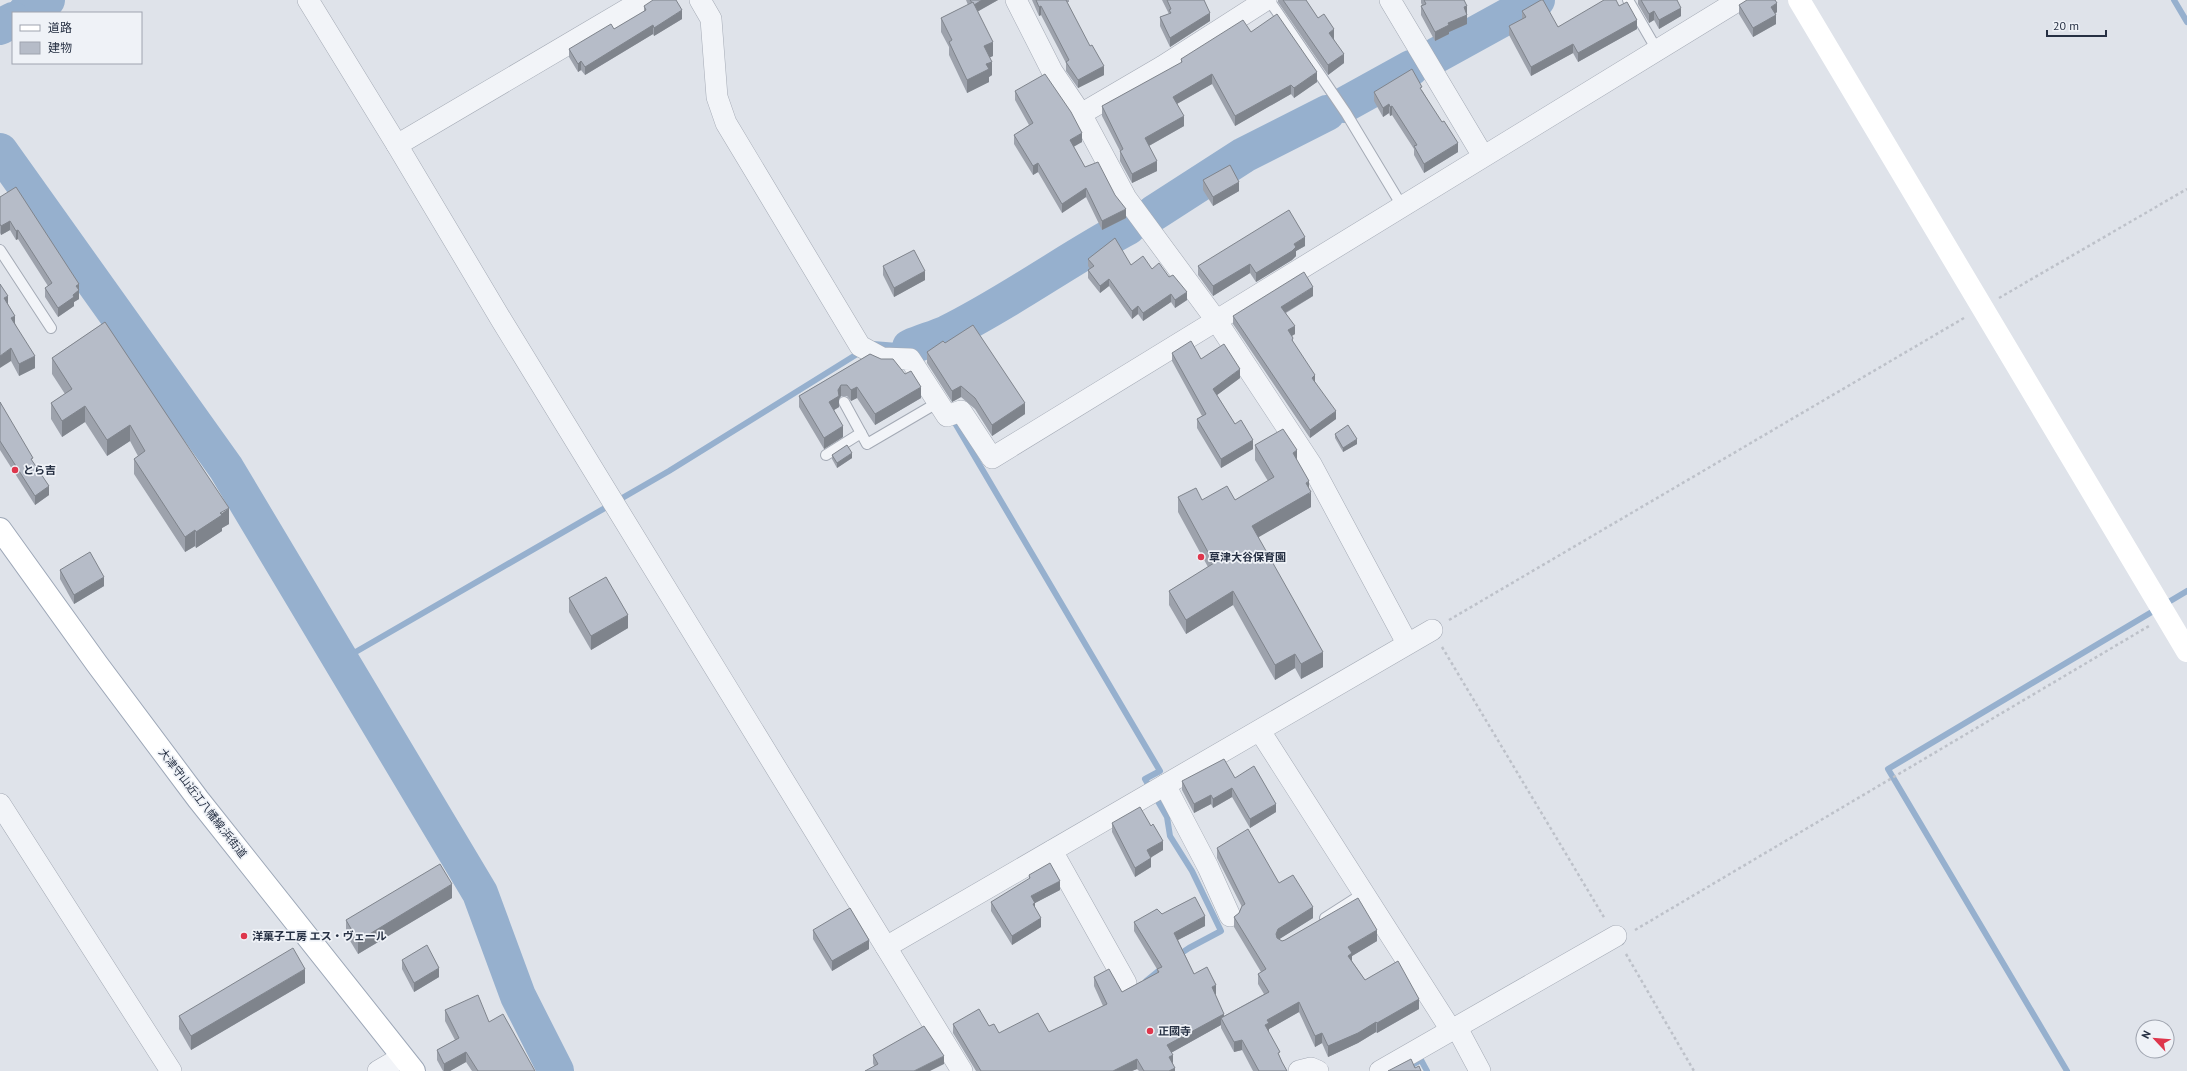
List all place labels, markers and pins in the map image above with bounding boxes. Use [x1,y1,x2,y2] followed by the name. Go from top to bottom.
[23,463,56,477] place label: とら吉
[10,465,20,475] marker: とら吉
[1209,550,1286,564] place label: 草津大谷保育園
[1196,552,1206,562] marker: 草津大谷保育園
[252,929,387,943] place label: 洋菓子工房 エス・ヴェール
[239,931,249,941] marker: 洋菓子工房 エス・ヴェール
[1158,1024,1191,1038] place label: 正國寺
[1145,1026,1155,1036] marker: 正國寺

